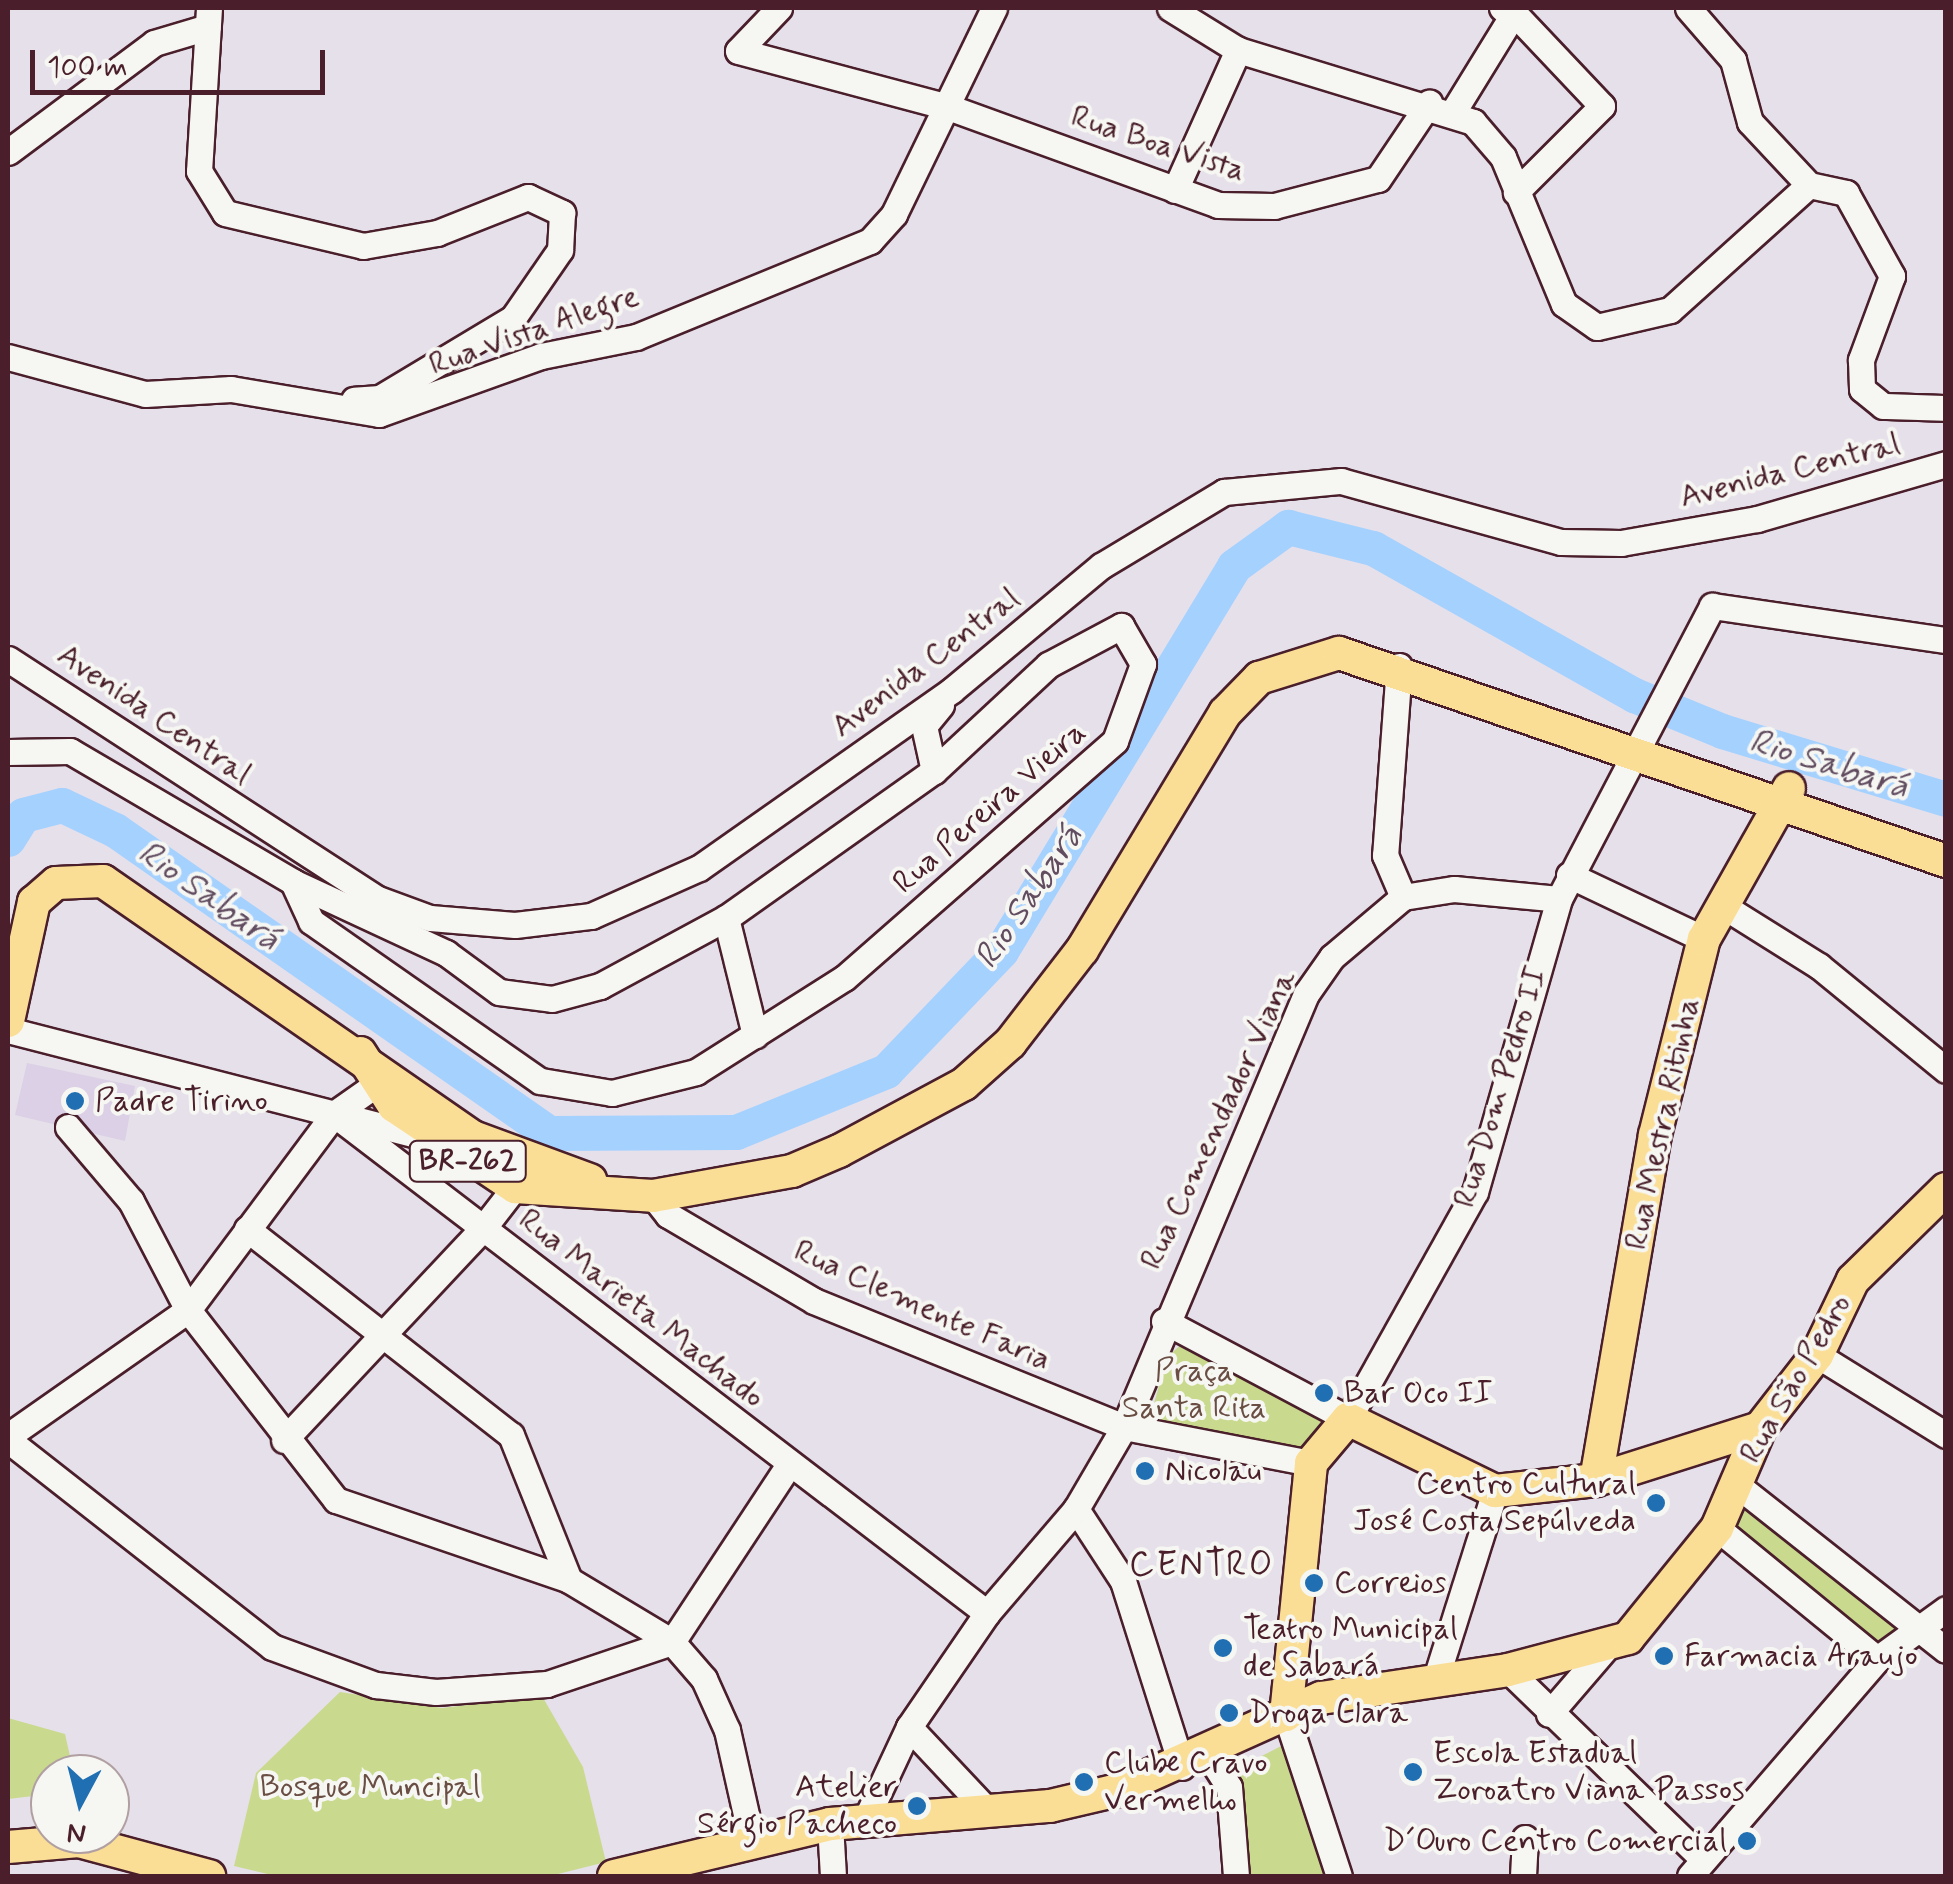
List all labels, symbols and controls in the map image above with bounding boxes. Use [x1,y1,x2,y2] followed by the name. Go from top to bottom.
[35,30,330,92] scale bar
[47,48,128,87] text: 100 m
[1066,98,1250,190] street label: Rua Boa Vista
[424,277,644,385] street label: Rua Vista Alegre
[1677,425,1903,517] street label: Avenida Central
[825,580,1027,746] street label: Avenida Central
[51,637,257,793] street label: Avenida Central
[886,714,1094,902] street label: Rua Pereira Vieira
[1746,721,1912,807] water label: Rio Sabará
[967,819,1091,975] water label: Rio Sabará
[131,833,287,959] water label: Rio Sabará
[1132,962,1306,1278] street label: Rua Comendador Viana
[1446,962,1556,1212] street label: Rua Dom Pedro II
[1617,994,1709,1254] street label: Rua Mestra Ritinha
[95,1082,263,1120] place label: Padre Tirino
[64,1090,86,1112] marker: Padre Tirino
[408,1136,528,1186] road number: BR-262
[513,1203,769,1415] street label: Rua Marieta Machado
[788,1232,1056,1380] street label: Rua Clemente Faria
[1732,1288,1860,1470] street label: Rua São Pedro
[1122,1353,1266,1428] park label: Praça Santa Rita
[1344,1374,1493,1412] place label: Bar Oco II
[1313,1382,1335,1404] marker: Bar Oco II
[1165,1452,1261,1490] place label: Nicolau
[1134,1460,1156,1482] marker: Nicolau
[1352,1466,1636,1541] place label: Centro Cultural José Costa Sepúlveda
[1645,1492,1667,1514] marker: Centro Cultural José Costa Sepúlveda
[1127,1544,1277,1586] district label: CENTRO
[1334,1564,1446,1602] place label: Correios
[1303,1572,1325,1594] marker: Correios
[1243,1611,1458,1686] place label: Teatro Municipal de Sabará
[1212,1637,1234,1659] marker: Teatro Municipal de Sabará
[1684,1637,1919,1675] place label: Farmacia Araujo
[1653,1645,1675,1667] marker: Farmacia Araujo
[1249,1694,1412,1732] place label: Droga Clara
[1218,1702,1240,1724] marker: Droga Clara
[1433,1735,1741,1810] place label: Escola Estadual Zoroatro Viana Passos
[1104,1745,1267,1820] place label: Clube Cravo Vermelho
[30,1754,130,1854] north arrow
[1402,1761,1424,1783] marker: Escola Estadual Zoroatro Viana Passos
[259,1768,481,1806] park label: Bosque Muncipal
[701,1769,897,1844] place label: Atelier Sérgio Pacheco
[1073,1771,1095,1793] marker: Clube Cravo Vermelho
[906,1795,928,1817] marker: Atelier Sérgio Pacheco
[65,1813,88,1852] text: N
[1383,1822,1727,1860] place label: D´Ouro Centro Comercial
[1736,1830,1758,1852] marker: D´Ouro Centro Comercial

